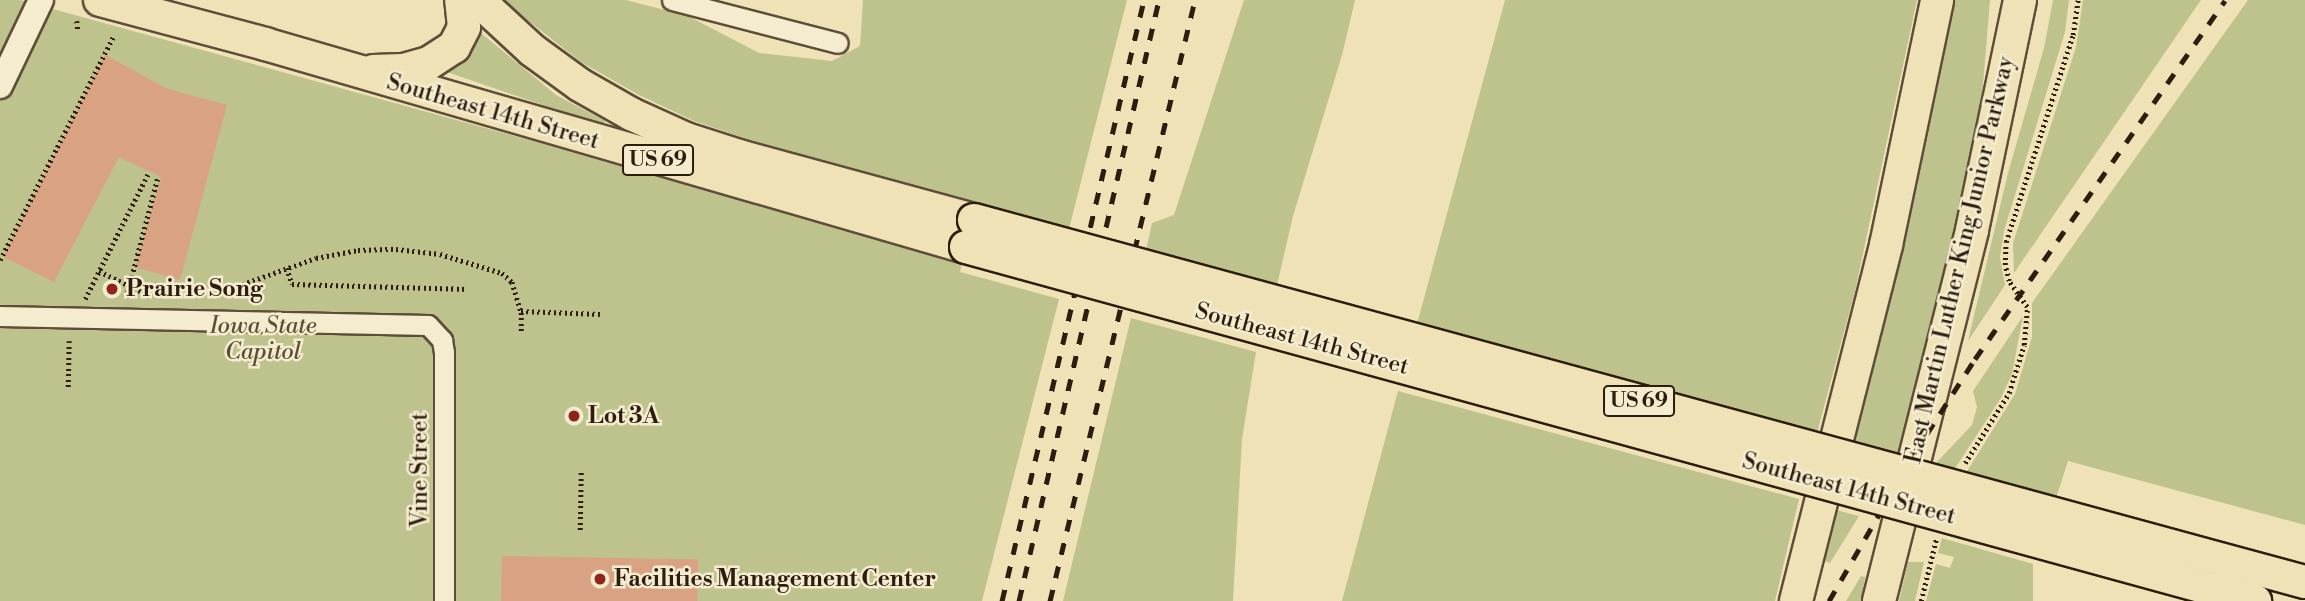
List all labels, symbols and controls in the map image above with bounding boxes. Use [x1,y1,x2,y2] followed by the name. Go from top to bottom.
[1900,54,2020,466] street label: East Martin Luther King Junior Parkway
[384,68,602,156] street label: Southeast 14th Street
[621,142,695,178] road number: US 69
[126,275,263,303] place label: Prairie Song
[104,281,120,297] marker: Prairie Song
[1192,297,1412,381] street label: Southeast 14th Street
[209,312,317,366] park label: Iowa State Capitol
[1602,384,1676,418] road number: US 69
[588,402,659,430] place label: Lot 3A
[566,408,582,424] marker: Lot 3A
[406,412,434,528] street label: Vine Street
[1739,447,1959,531] street label: Southeast 14th Street
[614,565,936,593] place label: Facilities Management Center
[592,571,608,587] marker: Facilities Management Center

